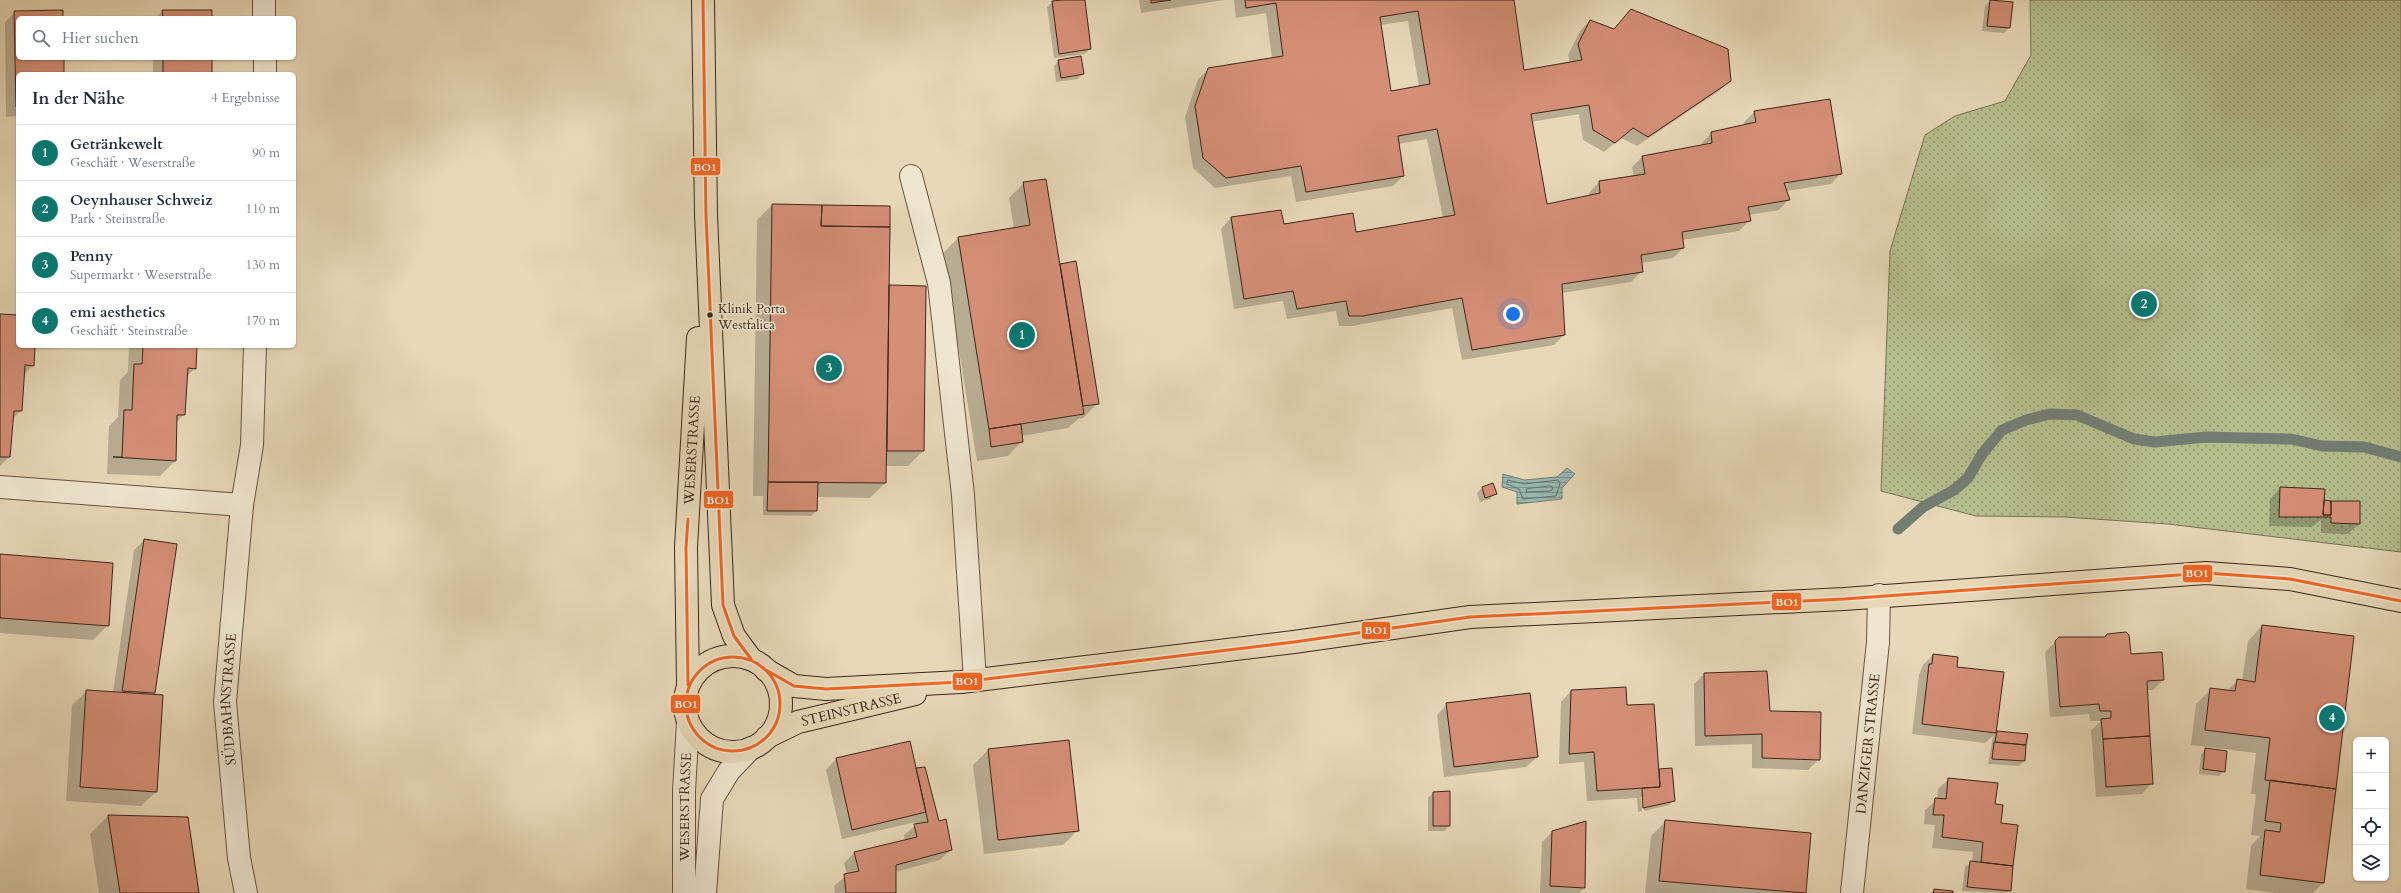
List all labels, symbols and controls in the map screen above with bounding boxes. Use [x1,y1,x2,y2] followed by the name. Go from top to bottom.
[16,16,296,60] search box
[30,27,52,49] icon: search
[62,28,139,48] text: Hier suchen
[32,87,125,110] text: In der Nähe
[211,89,280,107] text: 4 Ergebnisse
[70,134,163,154] text: Getränkewelt
[42,144,48,162] text: 1
[252,144,280,162] text: 90 m
[70,154,195,172] text: Geschäft · Weserstraße
[690,157,721,176] line badge: BO1
[693,160,717,175] text: BO1
[70,190,213,210] text: Oeynhauser Schweiz
[42,200,48,218] text: 2
[246,200,280,218] text: 110 m
[70,210,165,228] text: Park · Steinstraße
[70,246,113,266] text: Penny
[42,256,48,274] text: 3
[246,256,280,274] text: 130 m
[70,266,212,284] text: Supermarkt · Weserstraße
[2131,289,2157,319] pin: 2
[717,300,786,334] place label: Klinik Porta Westfalica
[70,302,165,322] text: emi aesthetics
[1503,304,1523,324] your location
[705,310,715,320] marker: Klinik Porta Westfalica
[42,312,48,330] text: 4
[246,312,280,330] text: 170 m
[1009,320,1035,350] pin: 1
[70,322,188,340] text: Geschäft · Steinstraße
[816,353,842,383] pin: 3
[679,395,705,506] street label: WESERSTRASSE
[703,490,734,509] line badge: BO1
[706,493,730,508] text: BO1
[2182,564,2213,583] line badge: BO1
[2185,566,2209,581] text: BO1
[1771,592,1802,611] line badge: BO1
[1775,595,1799,610] text: BO1
[1361,621,1391,640] line badge: BO1
[1364,623,1388,638] text: BO1
[216,632,241,766] street label: SÜDBAHNSTRASSE
[952,672,983,691] line badge: BO1
[1851,672,1885,815] street label: DANZIGER STRASSE
[955,674,979,689] text: BO1
[799,689,903,731] street label: STEINSTRASSE
[670,694,701,714] line badge: BO1
[674,697,698,712] text: BO1
[2319,703,2345,733] pin: 4
[2353,737,2389,881] map controls
[2353,737,2389,773] button: +
[675,752,696,863] street label: WESERSTRASSE
[2353,773,2389,809] button: −
[2353,809,2389,845] button: locate
[2353,845,2389,881] button: layers

